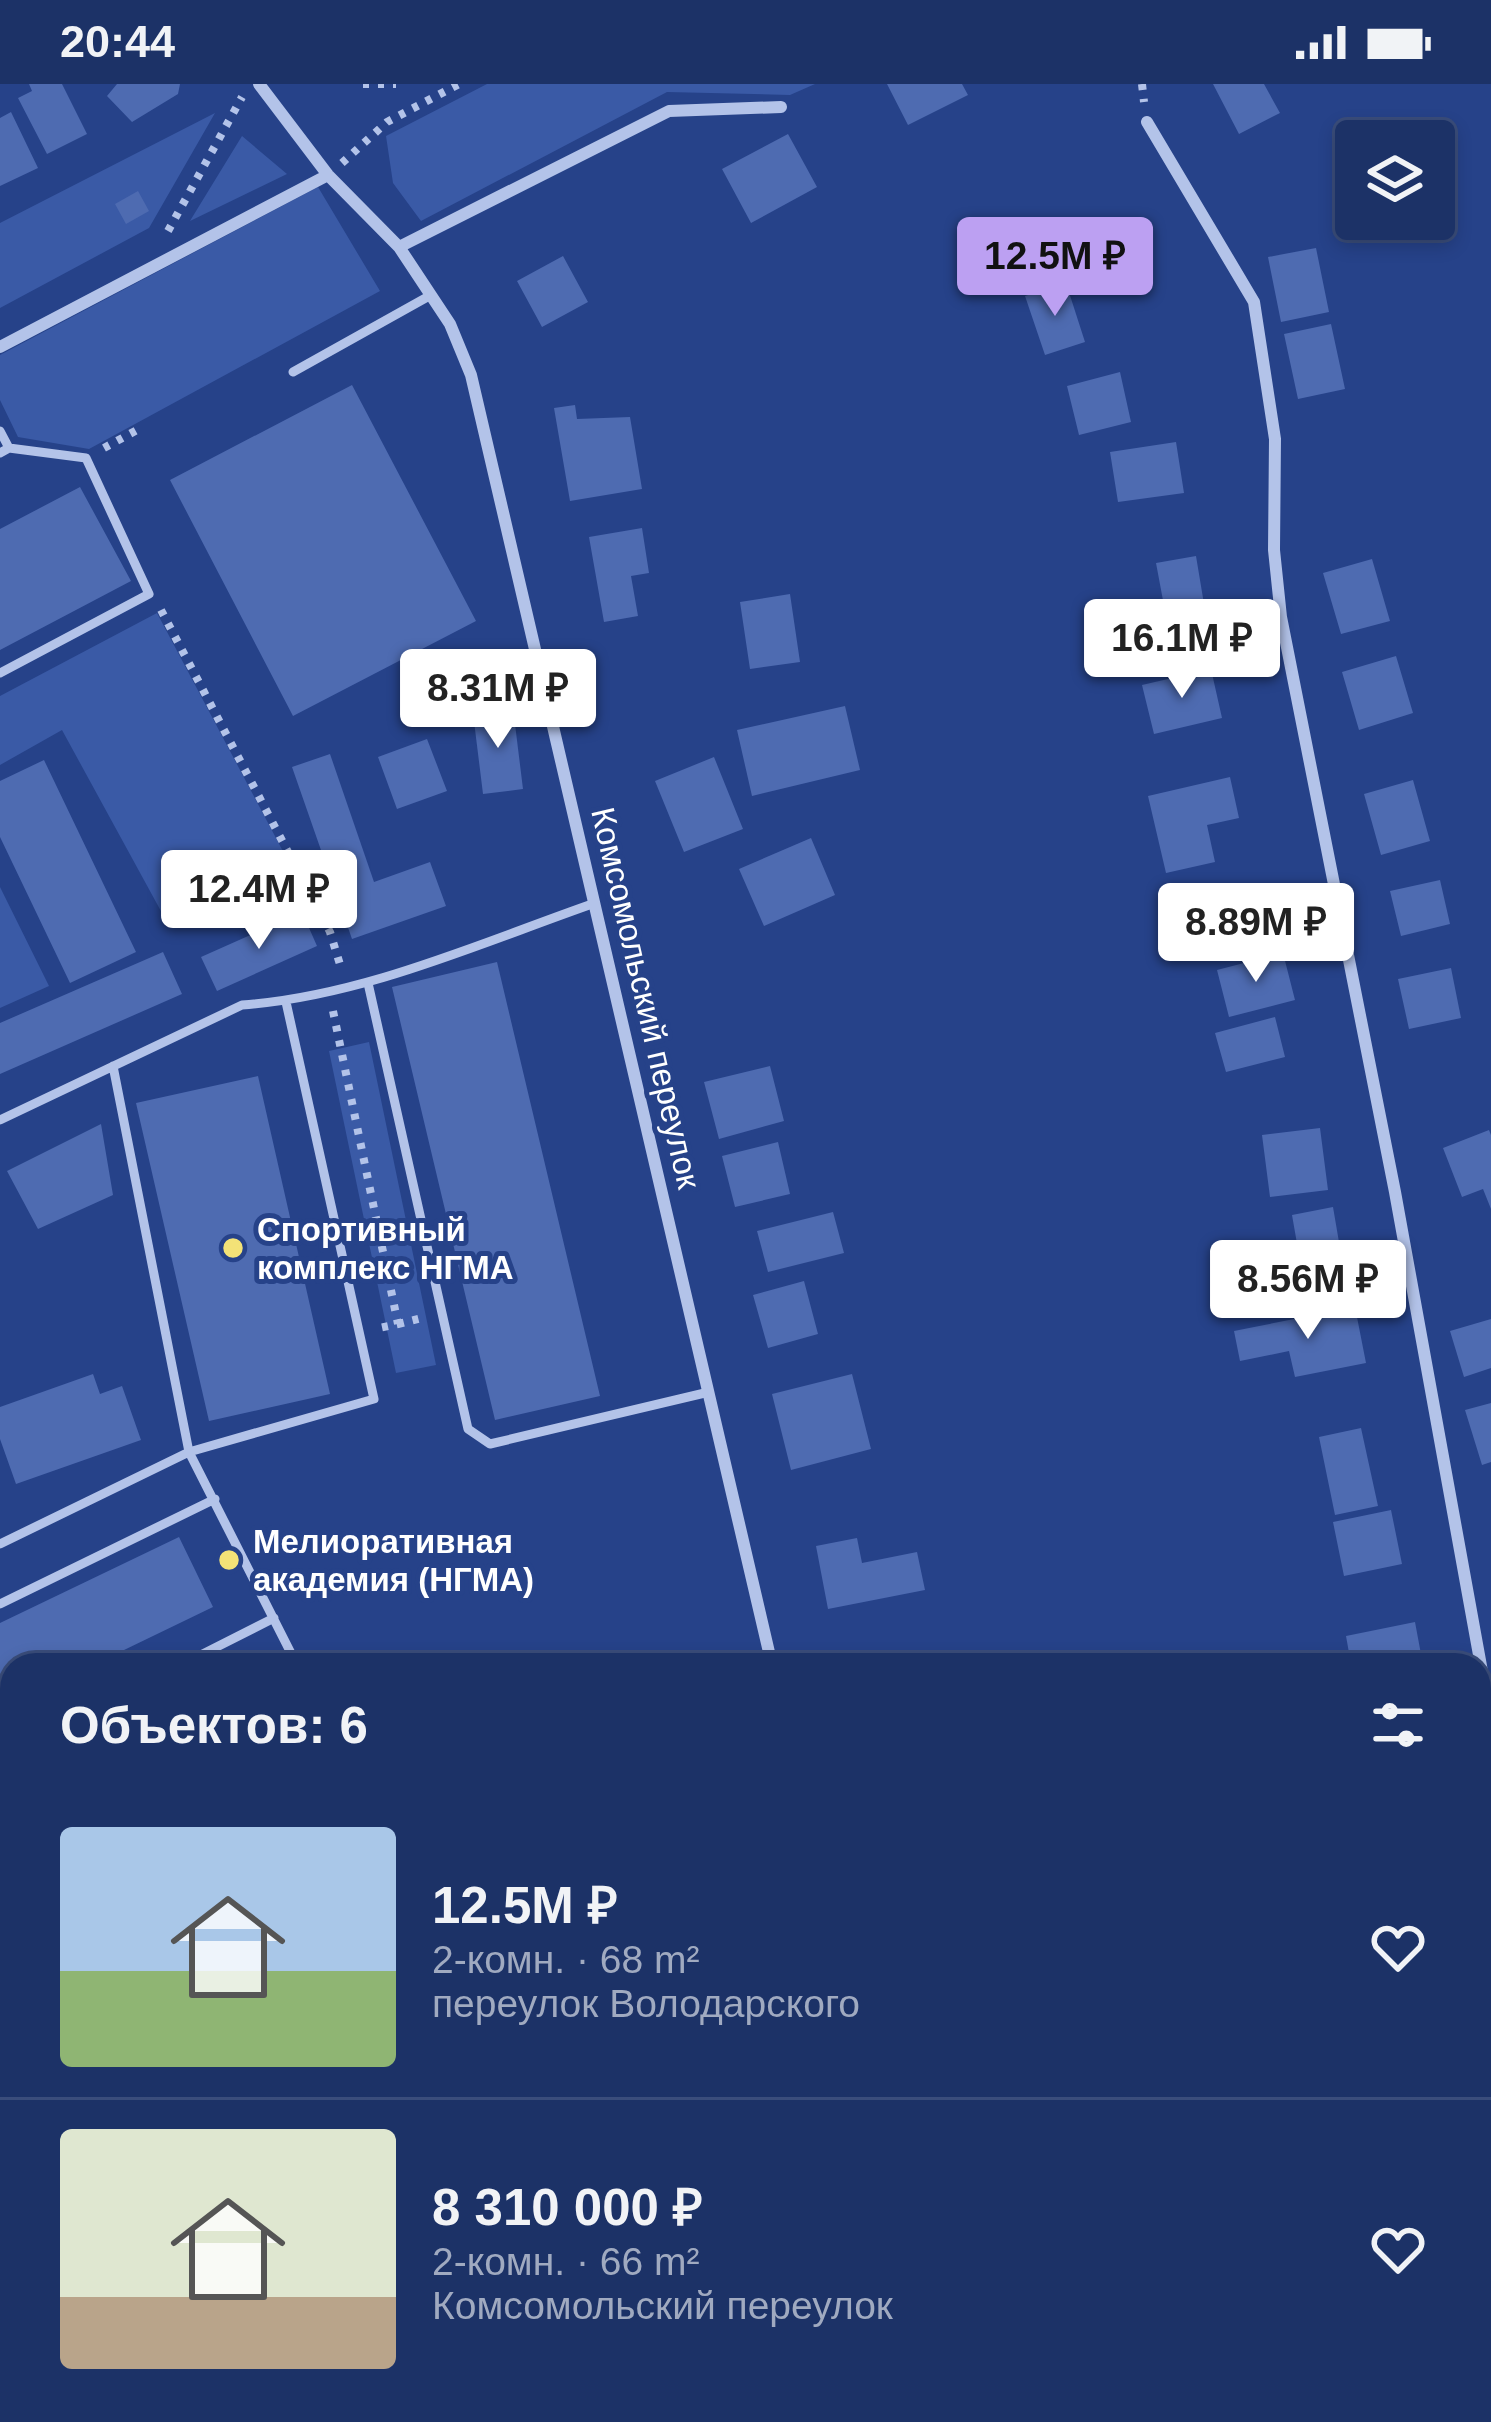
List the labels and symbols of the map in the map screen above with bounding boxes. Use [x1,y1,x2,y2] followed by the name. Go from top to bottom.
[944,217,1166,319] pin: 12.5M ₽
[1071,599,1293,701] pin: 16.1M ₽
[387,649,609,751] pin: 8.31M ₽
[584,804,708,1193] street label: Комсомольский переулок
[148,850,370,952] pin: 12.4M ₽
[1145,883,1367,985] pin: 8.89M ₽
[257,1211,514,1286] place label: Спортивный комплекс НГМА
[220,1235,246,1261] marker: Спортивный комплекс НГМА
[1197,1240,1419,1342] pin: 8.56M ₽
[253,1523,534,1598] place label: Мелиоративная академия (НГМА)
[216,1547,242,1573] marker: Мелиоративная академия (НГМА)

